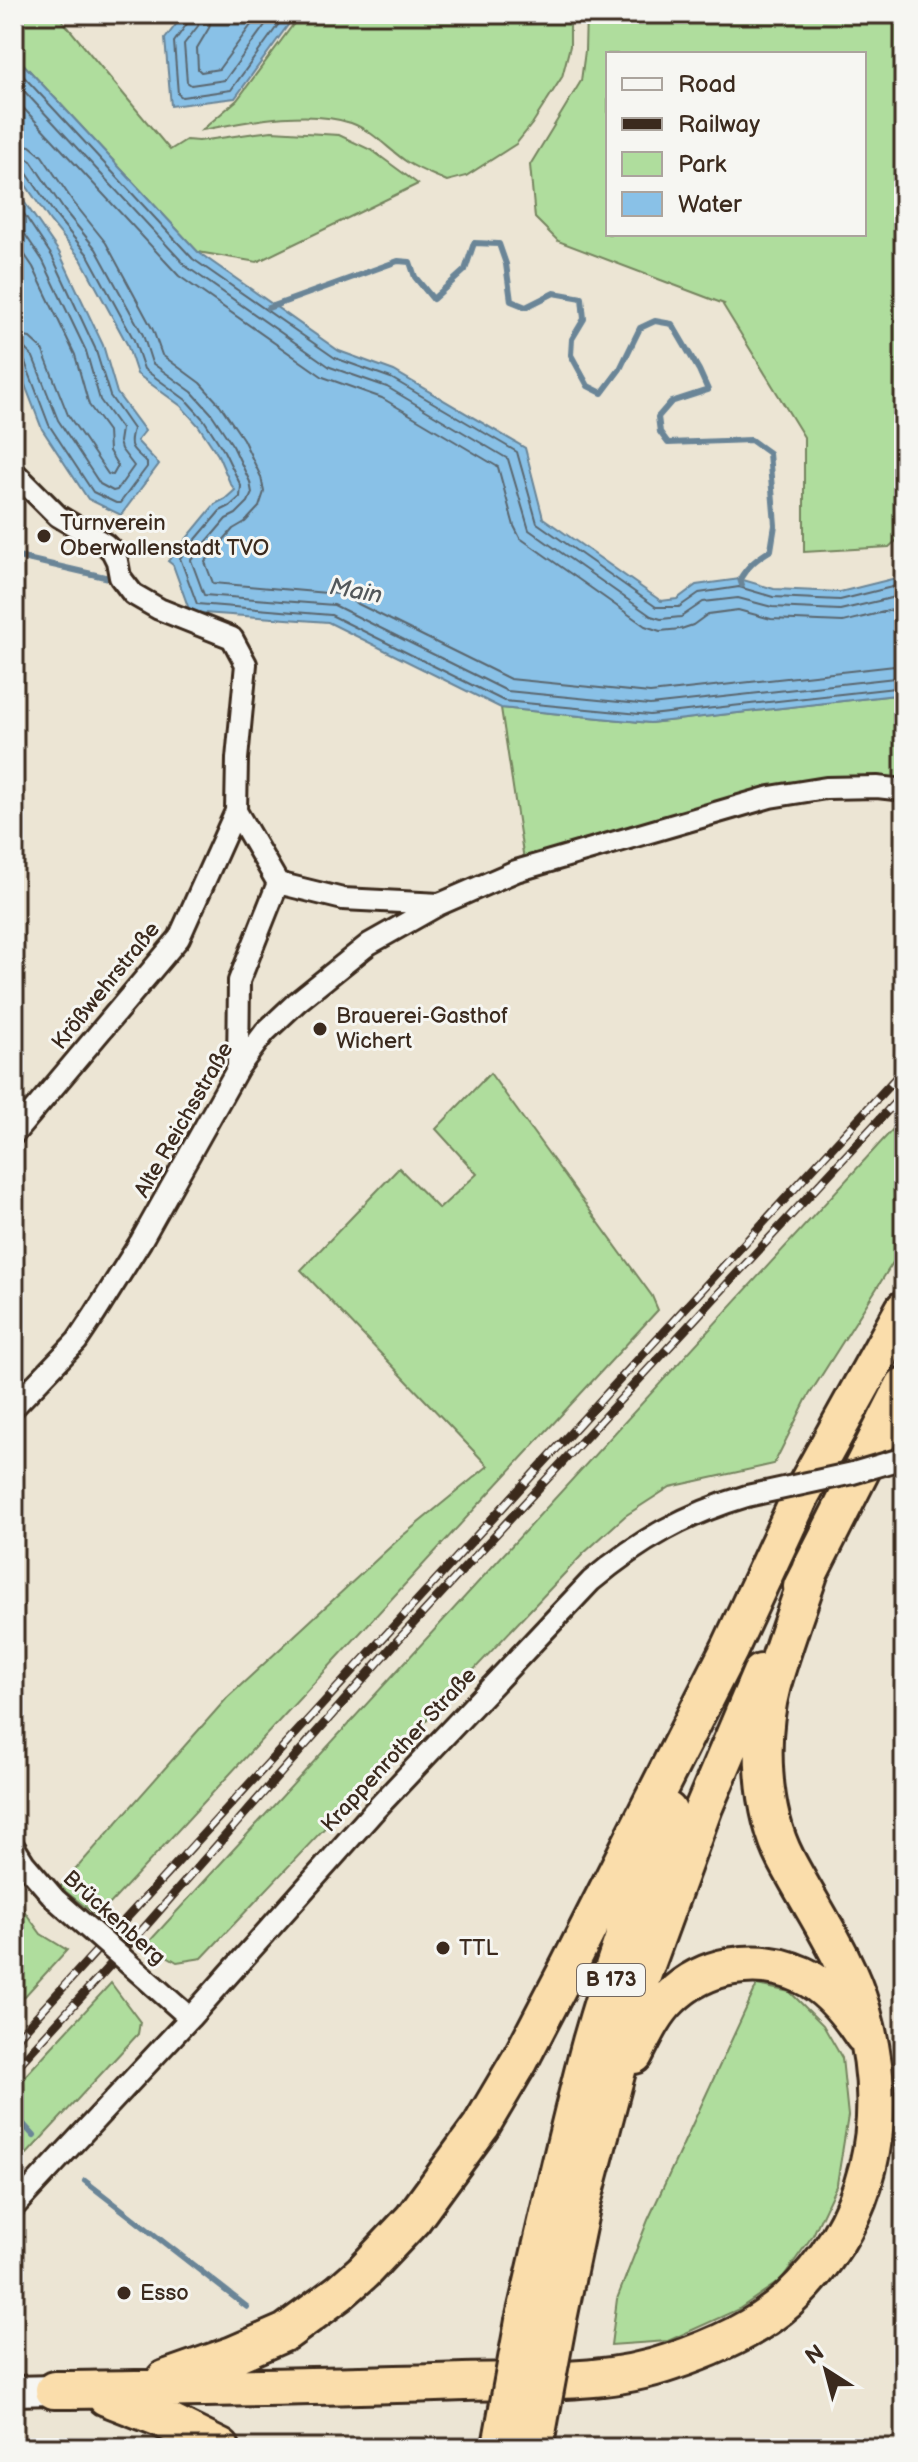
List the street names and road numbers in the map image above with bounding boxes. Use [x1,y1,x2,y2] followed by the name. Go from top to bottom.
[46,916,166,1056] street label: Krößwehrstraße
[129,1037,239,1203] street label: Alte Reichsstraße
[316,1662,482,1838] street label: Krappenrother Straße
[57,1865,171,1971] street label: Brückenberg
[577,1964,645,1996] road number: B 173

